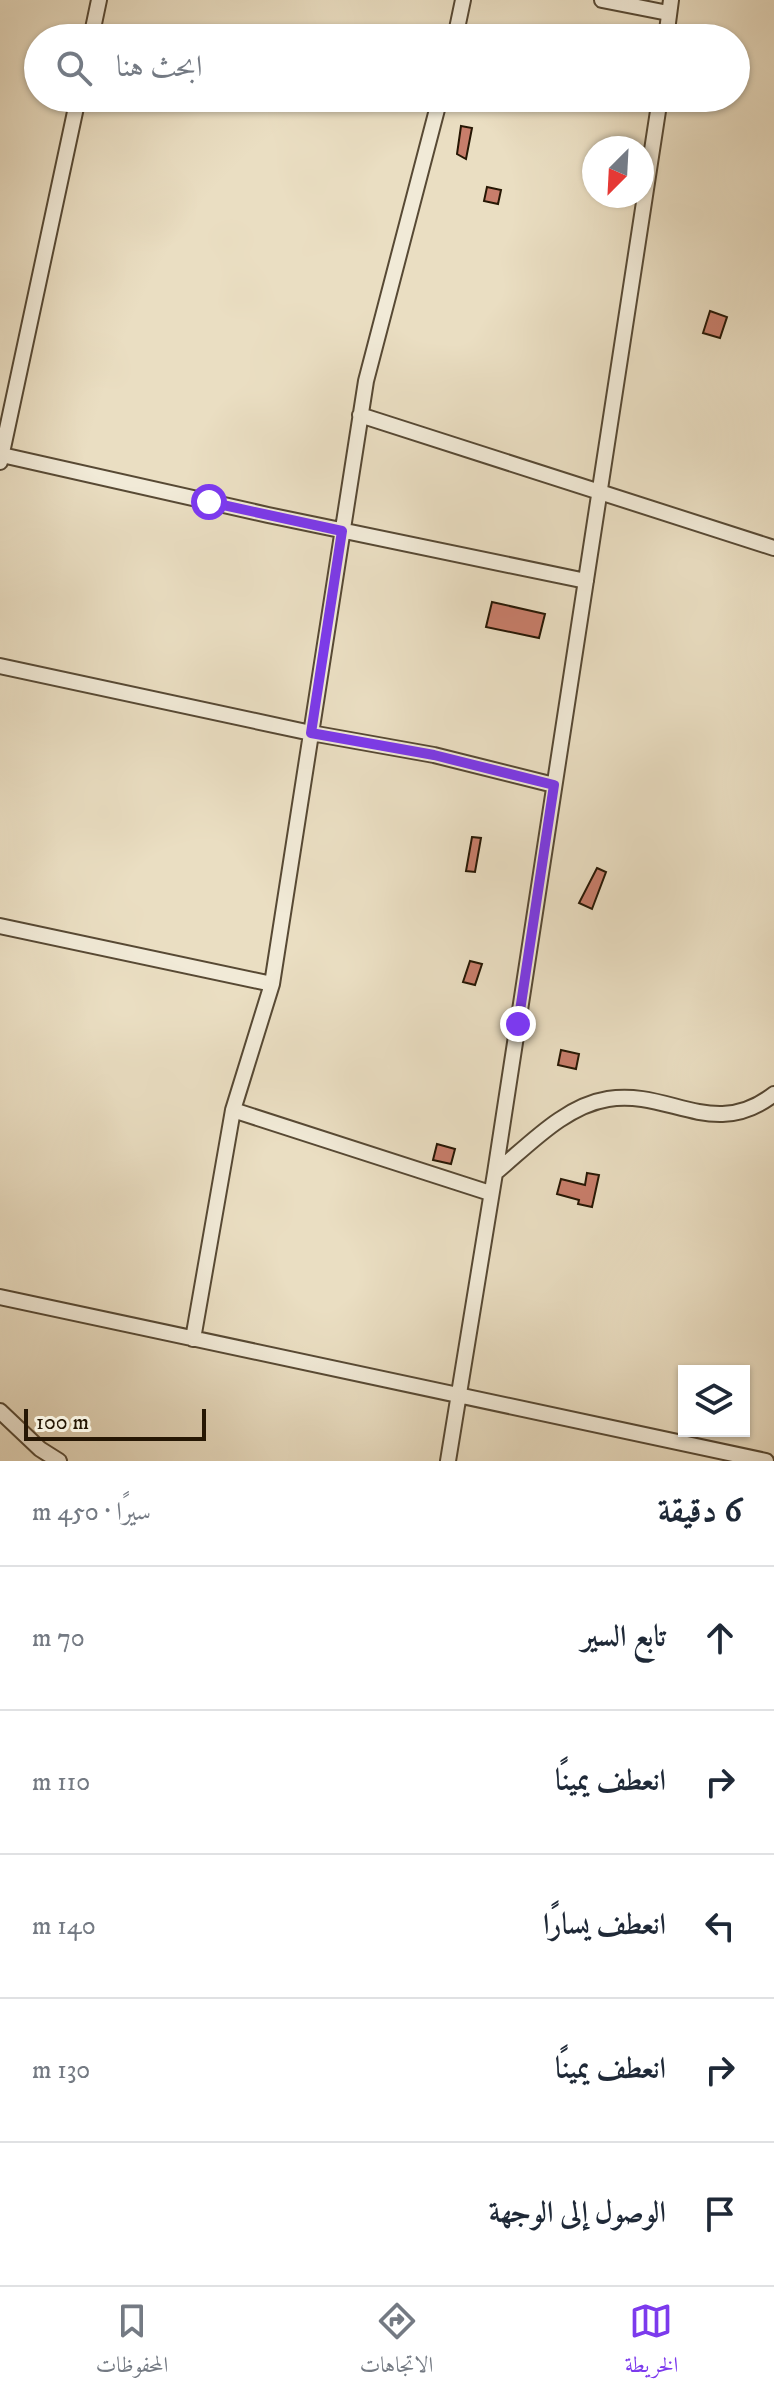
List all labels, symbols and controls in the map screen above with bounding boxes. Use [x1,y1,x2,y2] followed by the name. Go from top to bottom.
[24,24,750,112] search box
[52,46,96,90] icon: search
[116,49,202,86] text: ابحث هنا
[582,136,654,208] north arrow
[191,484,227,520] route start
[500,1006,536,1042] route end
[678,1365,750,1437] map controls
[678,1365,750,1437] button: layers
[24,1405,206,1441] scale bar
[36,1409,89,1436] text: 100 m
[658,1490,742,1532] text: 6 دقيقة
[32,1496,151,1529] text: سيرًا · 450 m
[698,1616,742,1660] icon: ahead
[581,1619,666,1656] text: تابع السير
[32,1622,85,1655] text: 70 m
[698,1760,742,1804] icon: right
[555,1763,666,1800] text: انعطف يمينًا
[32,1766,90,1799] text: 110 m
[698,1904,742,1948] icon: left
[543,1907,666,1944] text: انعطف يسارًا
[32,1910,96,1943] text: 140 m
[698,2048,742,2092] icon: right
[555,2051,666,2088] text: انعطف يمينًا
[32,2054,90,2087] text: 130 m
[698,2192,742,2236] icon: arrive
[489,2195,666,2232] text: الوصول إلى الوجهة
[96,2299,168,2386] tab: المحفوظات
[360,2299,433,2386] tab: الاتجاهات
[625,2299,678,2386] tab: الخريطة

